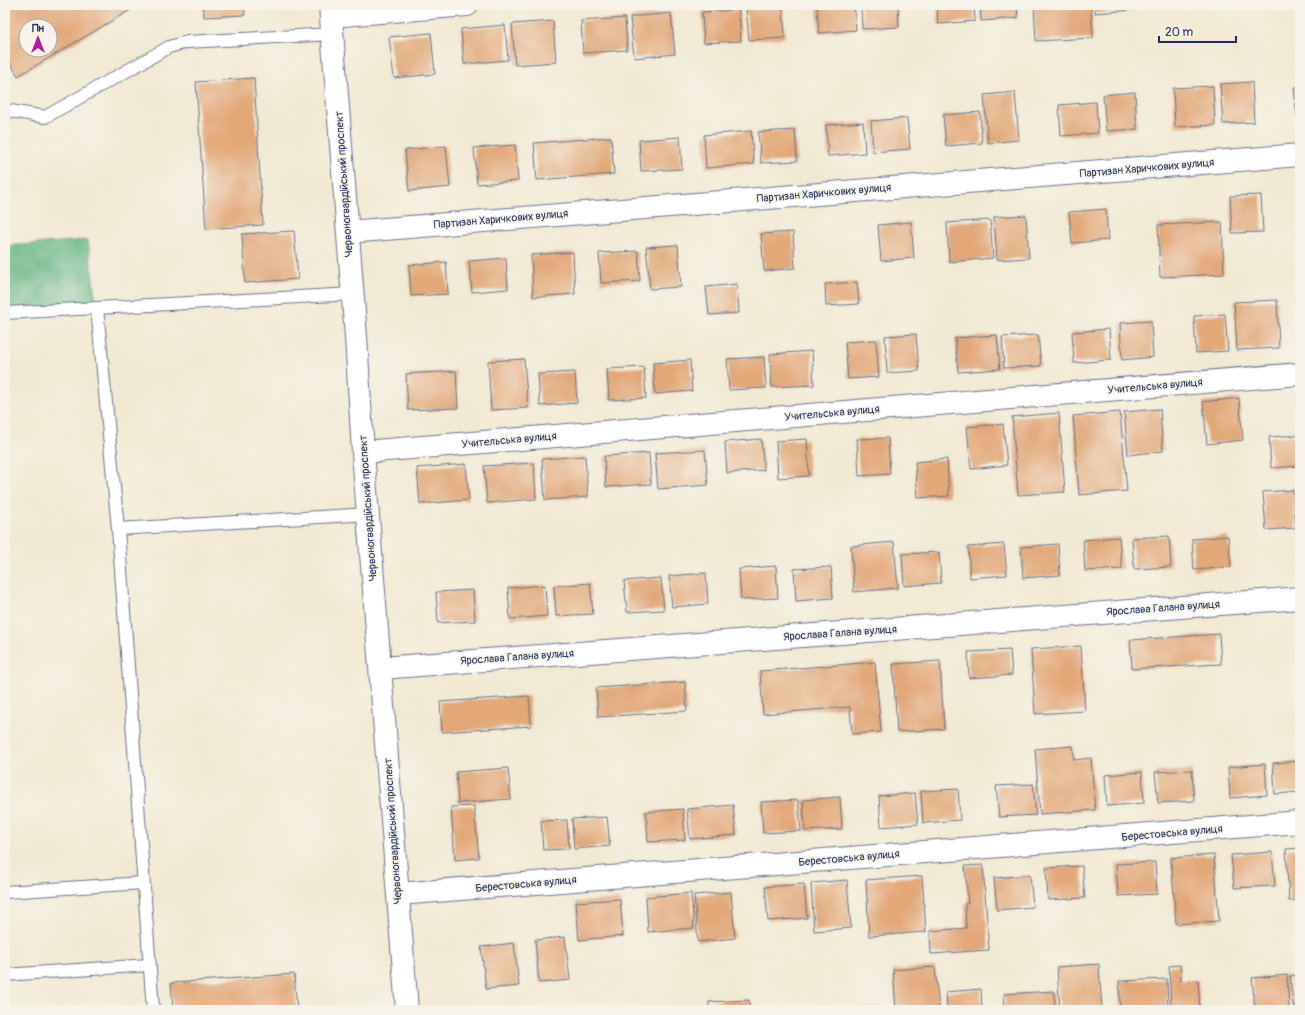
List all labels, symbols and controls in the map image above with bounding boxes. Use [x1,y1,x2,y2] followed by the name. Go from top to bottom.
[18,18,58,58] north arrow
[1159,18,1236,44] scale bar
[32,22,45,35] text: Пн
[1165,25,1194,40] text: 20 m
[332,110,356,258] street label: Червоногвардійський проспект
[1079,156,1215,180] street label: Партизан Харичкових вулиця
[756,181,892,205] street label: Партизан Харичкових вулиця
[433,207,569,231] street label: Партизан Харичкових вулиця
[1107,375,1203,397] street label: Учительська вулиця
[784,402,880,424] street label: Учительська вулиця
[461,429,557,451] street label: Учительська вулиця
[356,434,380,582] street label: Червоногвардійський проспект
[1106,598,1220,618] street label: Ярослава Галана вулиця
[783,623,897,643] street label: Ярослава Галана вулиця
[460,647,574,667] street label: Ярослава Галана вулиця
[381,757,405,905] street label: Червоногвардійський проспект
[1121,822,1223,844] street label: Берестовська вулиця
[798,847,900,869] street label: Берестовська вулиця
[475,873,577,895] street label: Берестовська вулиця

